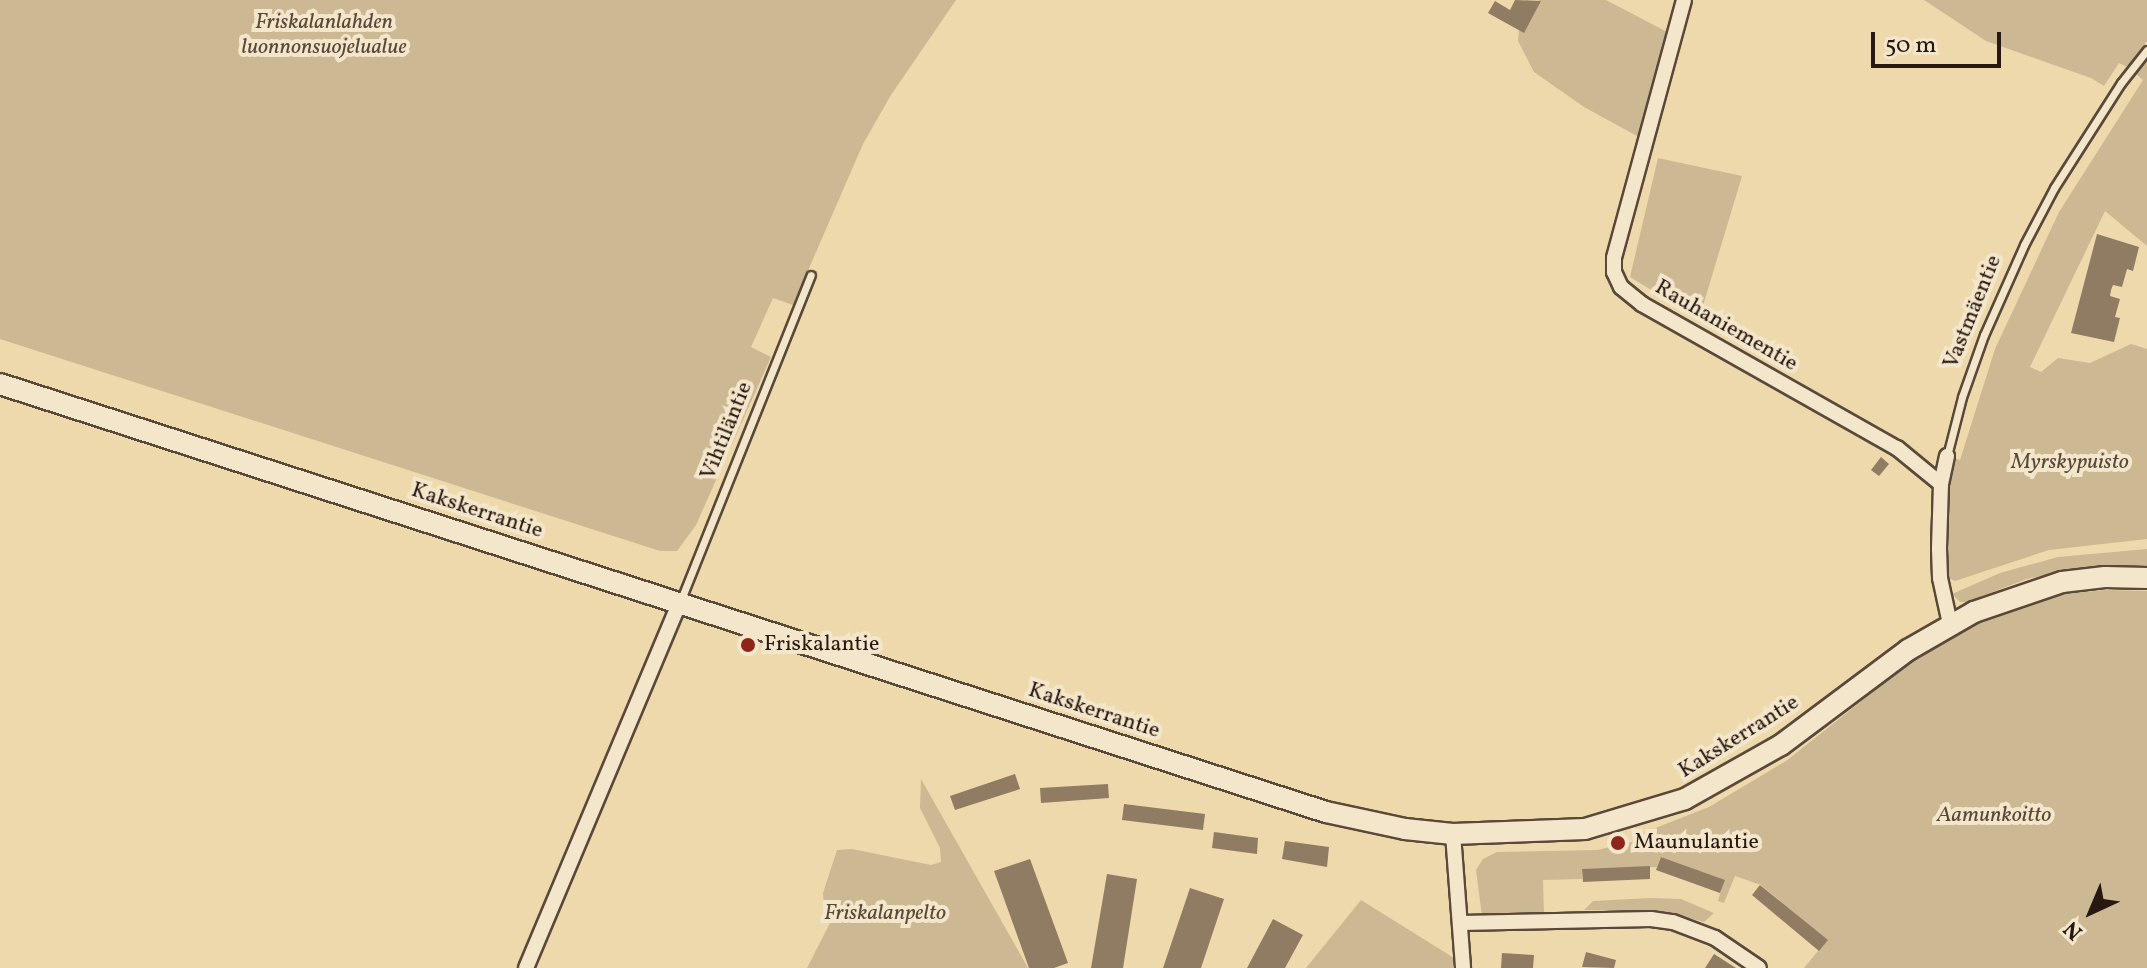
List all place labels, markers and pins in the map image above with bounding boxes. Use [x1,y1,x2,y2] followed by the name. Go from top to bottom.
[764,632,879,658] place label: Friskalantie
[739,636,757,654] marker: Friskalantie
[1634,830,1759,856] place label: Maunulantie
[1609,834,1627,852] marker: Maunulantie

